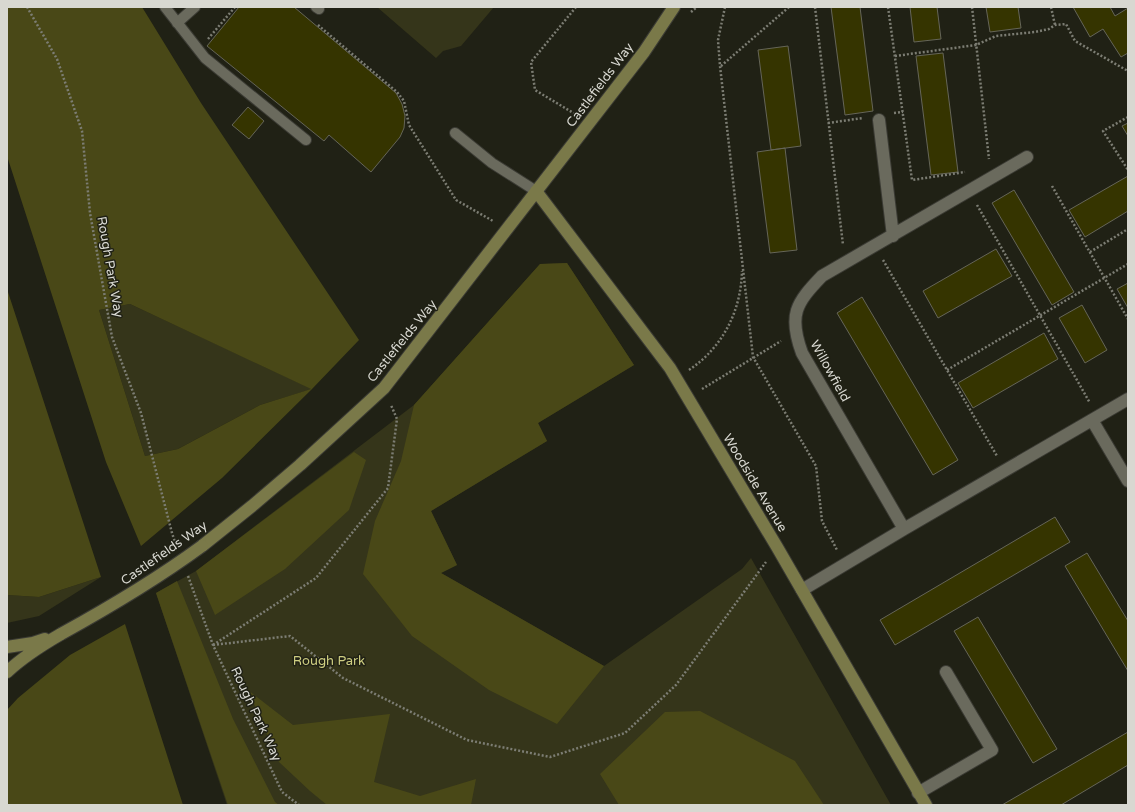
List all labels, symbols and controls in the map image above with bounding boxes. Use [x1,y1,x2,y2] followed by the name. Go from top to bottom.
[563,40,637,130] street label: Castlefields Way
[93,215,127,319] street label: Rough Park Way
[364,296,440,386] street label: Castlefields Way
[807,337,853,405] street label: Willowfield
[719,431,791,535] street label: Woodside Avenue
[118,517,210,589] street label: Castlefields Way
[293,653,365,669] park label: Rough Park
[227,664,285,764] street label: Rough Park Way

